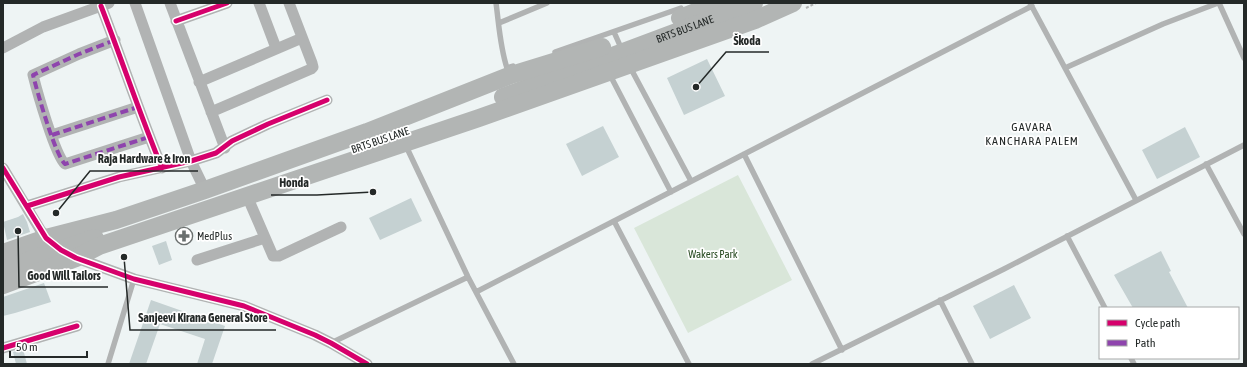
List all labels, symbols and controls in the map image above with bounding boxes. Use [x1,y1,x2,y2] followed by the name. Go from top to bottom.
[654,13,715,45] street label: BRTS BUS LANE
[726,28,769,52] callout: Škoda
[734,33,761,48] text: Škoda
[985,120,1079,148] district label: GAVARA KANCHARA PALEM
[350,124,411,155] street label: BRTS BUS LANE
[90,147,198,171] callout: Raja Hardware & Iron
[98,152,190,166] text: Raja Hardware & Iron
[271,171,317,195] callout: Honda
[279,176,309,190] text: Honda
[174,226,194,246] pharmacy icon: MedPlus
[197,230,232,242] place label: MedPlus
[688,248,738,260] park label: Wakers Park
[19,263,108,287] callout: Good Will Tailors
[27,269,102,283] text: Good Will Tailors
[130,306,276,330] callout: Sanjeevi Kirana General Store
[1099,307,1239,359] legend
[138,311,268,325] text: Sanjeevi Kirana General Store
[1135,316,1180,330] text: Cycle path
[10,333,87,359] scale bar
[1135,336,1156,350] text: Path
[16,340,38,354] text: 50 m

